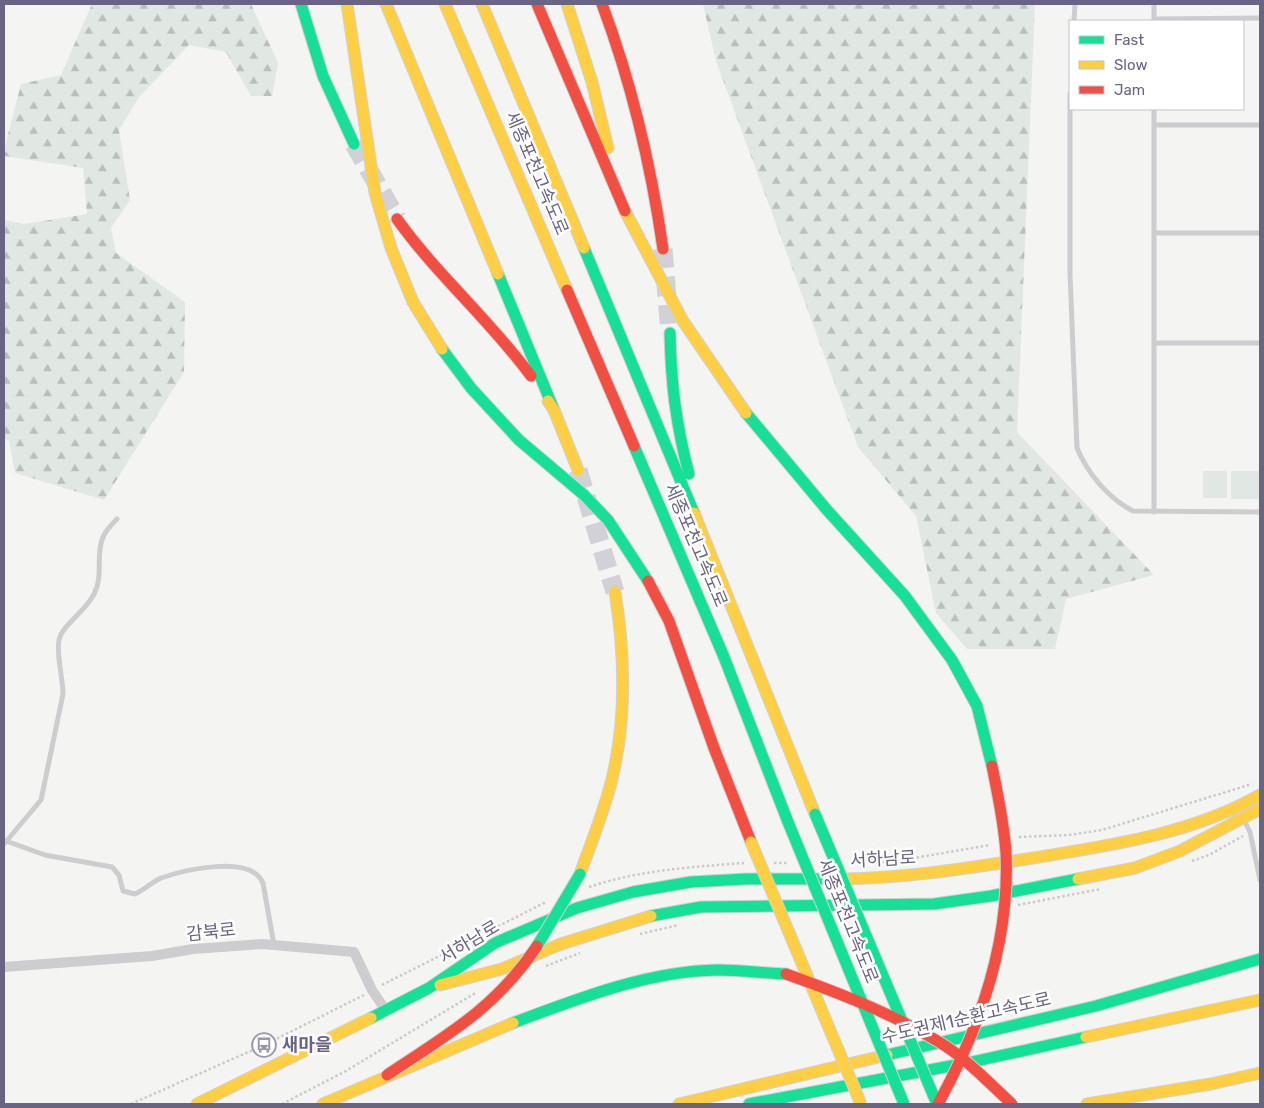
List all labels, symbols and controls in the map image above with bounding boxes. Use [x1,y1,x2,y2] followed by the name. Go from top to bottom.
[1069,20,1244,110] legend
[1114,31,1144,49] text: Fast
[1114,56,1147,74] text: Slow
[1114,81,1145,99] text: Jam
[501,108,573,238] street label: 세종포천고속도로
[660,480,732,610] street label: 세종포천고속도로
[849,846,917,872] street label: 서하남로
[813,855,883,987] street label: 세종포천고속도로
[435,916,503,968] street label: 서하남로
[185,918,237,946] street label: 감북로
[879,988,1053,1048] street label: 수도권제1순환고속도로
[251,1032,277,1058] bus stop icon: 새마을
[282,1034,332,1056] place label: 새마을

